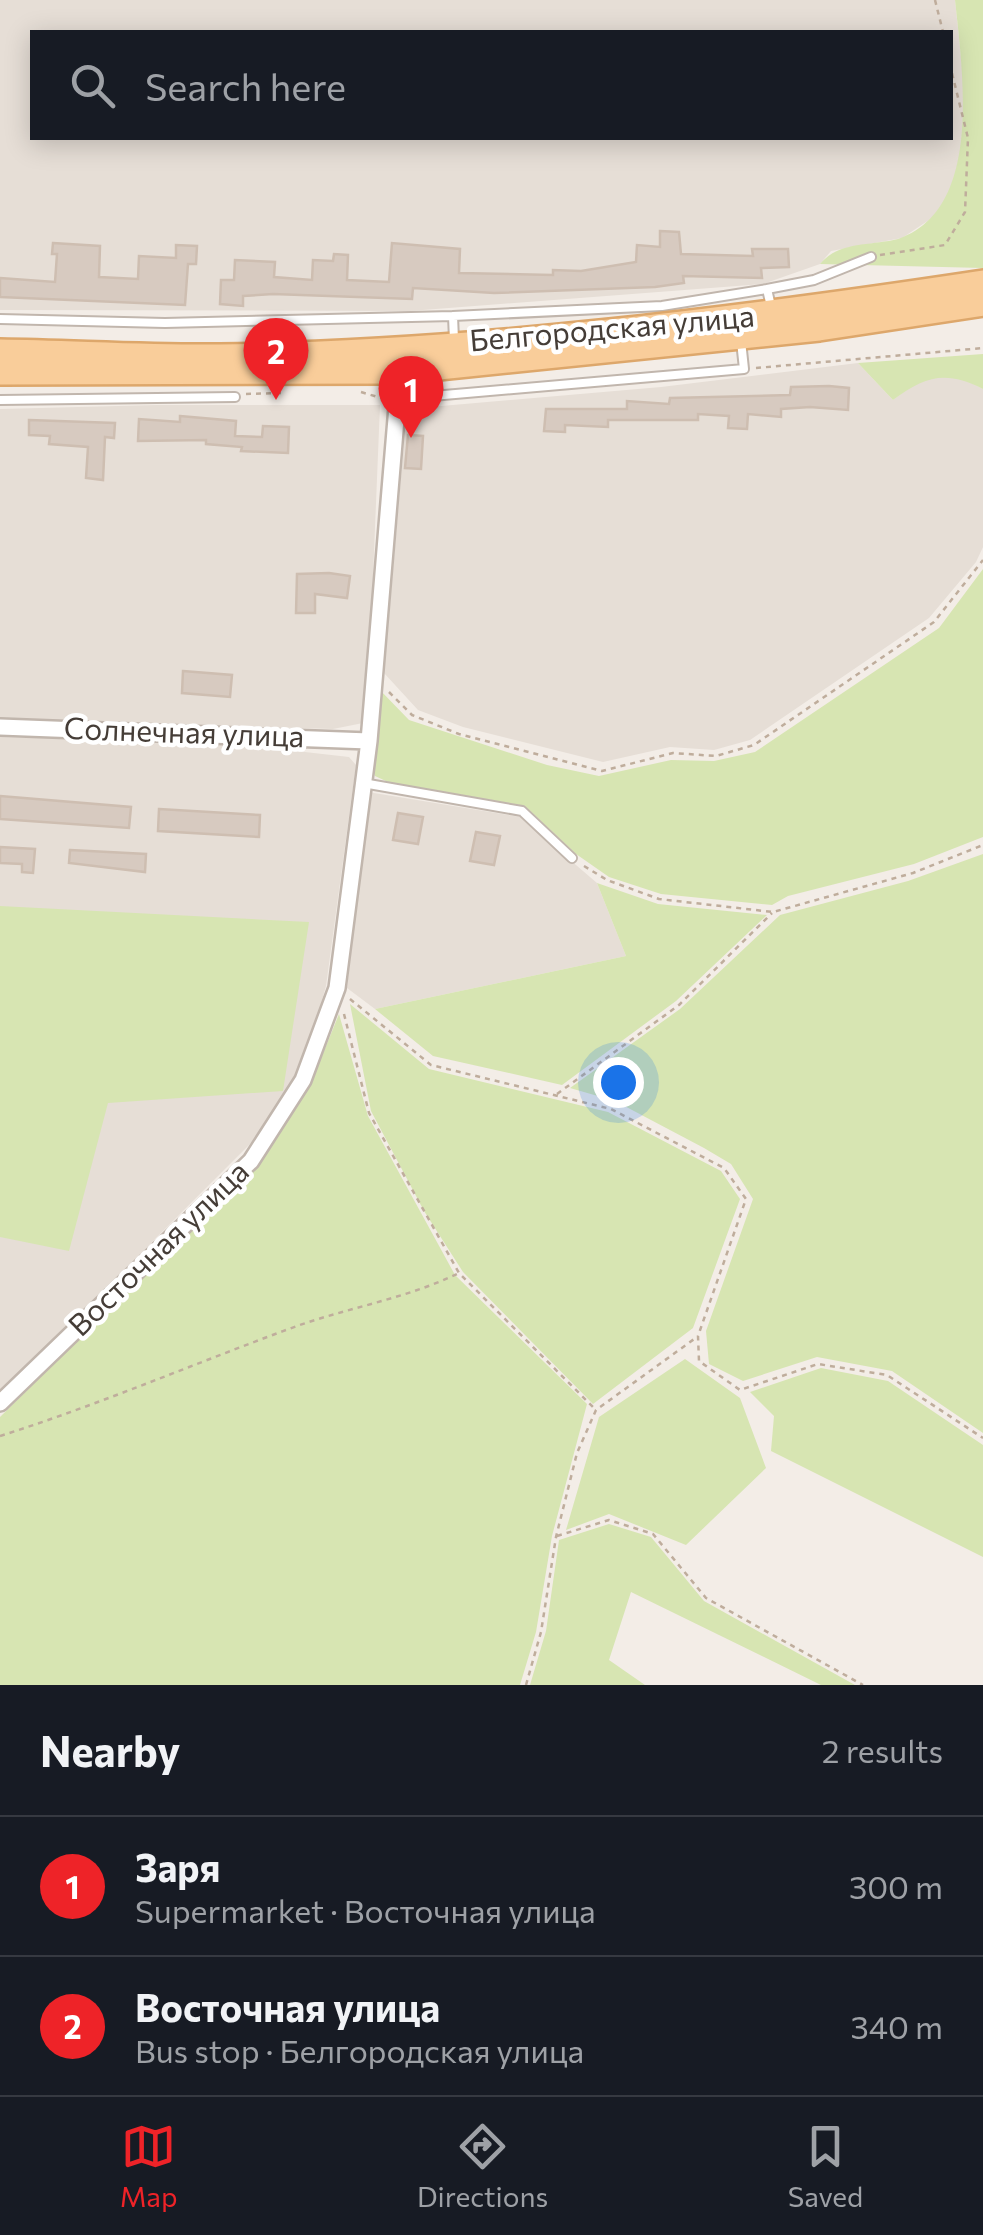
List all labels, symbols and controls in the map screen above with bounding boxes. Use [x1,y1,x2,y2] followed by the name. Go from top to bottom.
[30,30,953,140] search box
[65,58,120,113] icon: search
[145,62,346,109] text: Search here
[468,296,756,357] street label: Белгородская улица
[244,318,308,400] pin: 2
[378,356,444,438] pin: 1
[63,708,305,753] street label: Солнечная улица
[593,1057,644,1108] your location
[59,1152,255,1343] street label: Восточная улица
[40,1724,180,1776] text: Nearby
[822,1730,943,1770] text: 2 results
[135,1843,221,1890] text: Заря
[65,1866,80,1906] text: 1
[849,1866,943,1906] text: 300 m
[135,1890,596,1930] text: Supermarket · Восточная улица
[135,1983,440,2030] text: Восточная улица
[63,2006,82,2046] text: 2
[851,2006,943,2046] text: 340 m
[135,2030,584,2070] text: Bus stop · Белгородская улица
[120,2119,177,2213] tab: Map
[417,2119,548,2213] tab: Directions
[788,2119,863,2213] tab: Saved

